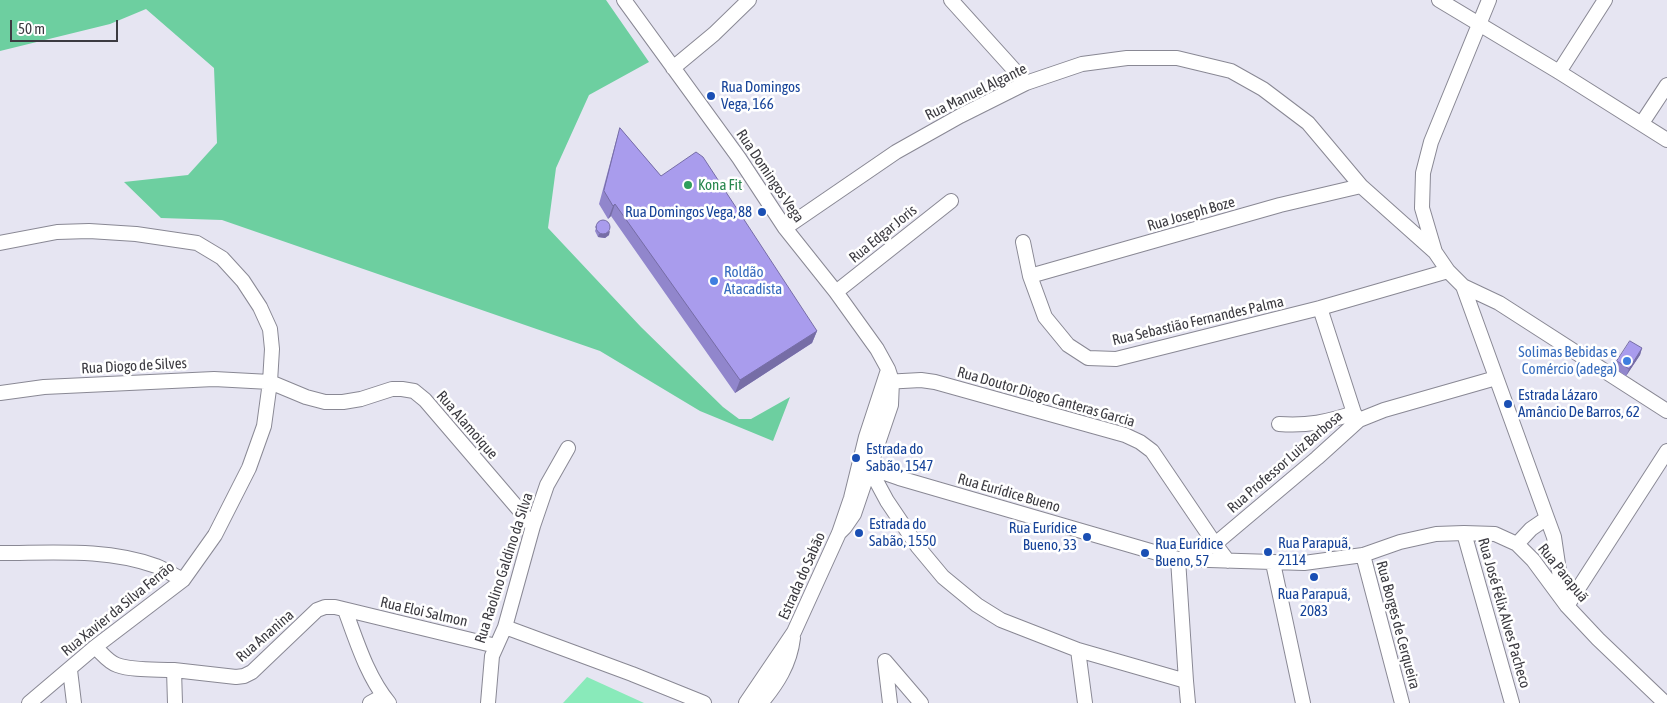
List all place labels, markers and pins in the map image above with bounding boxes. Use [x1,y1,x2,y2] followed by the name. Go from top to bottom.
[721,78,800,113] place label: Rua Domingos Vega, 166
[705,90,717,102] marker: Rua Domingos Vega, 166
[698,176,742,194] place label: Kona Fit
[682,179,694,191] marker: Kona Fit
[625,203,752,221] place label: Rua Domingos Vega, 88
[756,206,768,218] marker: Rua Domingos Vega, 88
[724,263,782,298] place label: Roldão Atacadista
[708,275,720,287] marker: Roldão Atacadista
[1518,343,1617,378] place label: Solimas Bebidas e Comércio (adega)
[1621,355,1633,367] marker: Solimas Bebidas e Comércio (adega)
[1518,386,1640,421] place label: Estrada Lázaro Amâncio De Barros, 62
[1502,398,1514,410] marker: Estrada Lázaro Amâncio De Barros, 62
[866,440,933,475] place label: Estrada do Sabão, 1547
[850,452,862,464] marker: Estrada do Sabão, 1547
[869,515,936,550] place label: Estrada do Sabão, 1550
[1009,519,1077,554] place label: Rua Eurídice Bueno, 33
[853,527,865,539] marker: Estrada do Sabão, 1550
[1081,531,1093,543] marker: Rua Eurídice Bueno, 33
[1278,534,1351,569] place label: Rua Parapuã, 2114
[1155,535,1223,570] place label: Rua Eurídice Bueno, 57
[1262,546,1274,558] marker: Rua Parapuã, 2114
[1139,547,1151,559] marker: Rua Eurídice Bueno, 57
[1308,571,1320,583] marker: Rua Parapuã, 2083
[1278,585,1350,620] place label: Rua Parapuã, 2083

